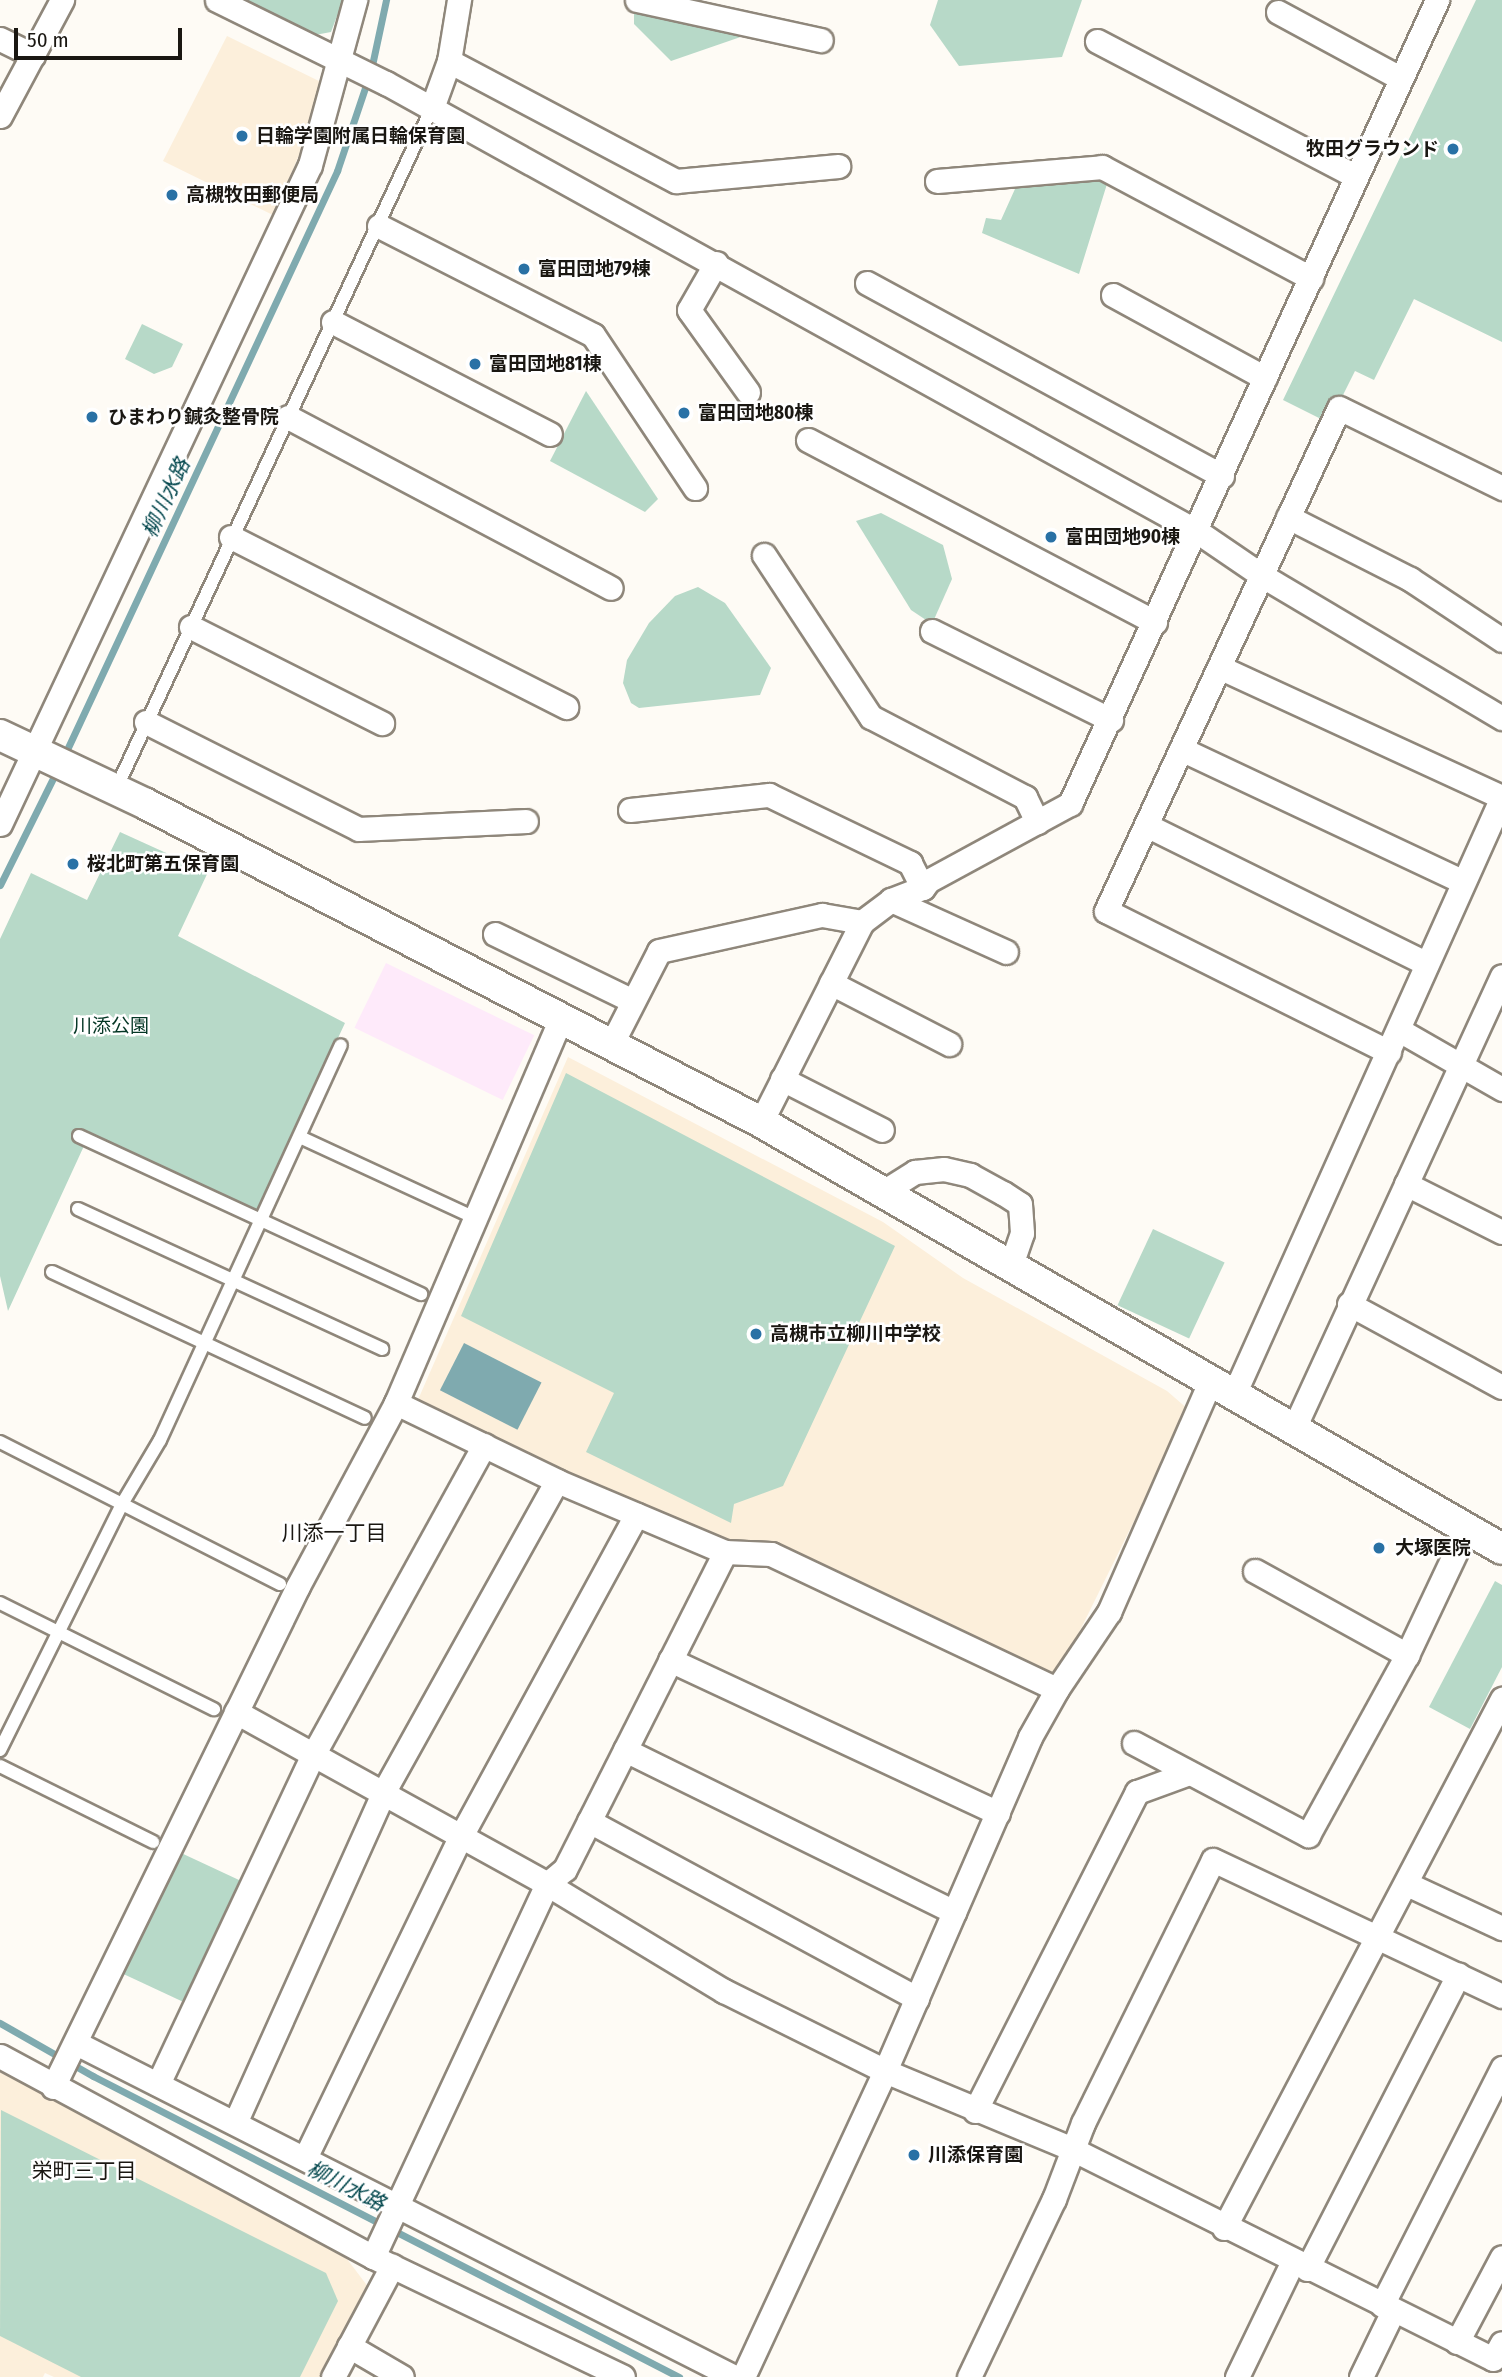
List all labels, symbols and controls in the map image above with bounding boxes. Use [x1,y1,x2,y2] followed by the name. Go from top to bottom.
[18,14,186,58] scale bar
[27,27,69,53] text: 50 m
[256,125,465,147] place label: 日輪学園附属日輪保育園
[234,128,250,144] marker: 日輪学園附属日輪保育園
[1306,138,1439,160] place label: 牧田グラウンド
[1445,141,1461,157] marker: 牧田グラウンド
[186,184,319,206] place label: 高槻牧田郵便局
[164,187,180,203] marker: 高槻牧田郵便局
[538,258,651,280] place label: 富田団地79棟
[516,261,532,277] marker: 富田団地79棟
[489,353,602,375] place label: 富田団地81棟
[467,356,483,372] marker: 富田団地81棟
[698,402,813,424] place label: 富田団地80棟
[676,405,692,421] marker: 富田団地80棟
[108,406,279,428] place label: ひまわり鍼灸整骨院
[82,407,102,427] marker: ひまわり鍼灸整骨院
[137,455,195,541] water label: 柳川水路
[1065,526,1180,548] place label: 富田団地90棟
[1043,529,1059,545] marker: 富田団地90棟
[87,853,239,875] place label: 桜北町第五保育園
[65,856,81,872] marker: 桜北町第五保育園
[73,1015,149,1037] park label: 川添公園
[770,1323,941,1345] place label: 高槻市立柳川中学校
[748,1326,764,1342] marker: 高槻市立柳川中学校
[282,1520,386,1546] district label: 川添一丁目
[1395,1537,1471,1559] place label: 大塚医院
[1369,1538,1389,1558] marker: 大塚医院
[928,2144,1023,2166] place label: 川添保育園
[906,2147,922,2163] marker: 川添保育園
[303,2156,389,2216] water label: 柳川水路
[32,2158,136,2184] district label: 栄町三丁目

